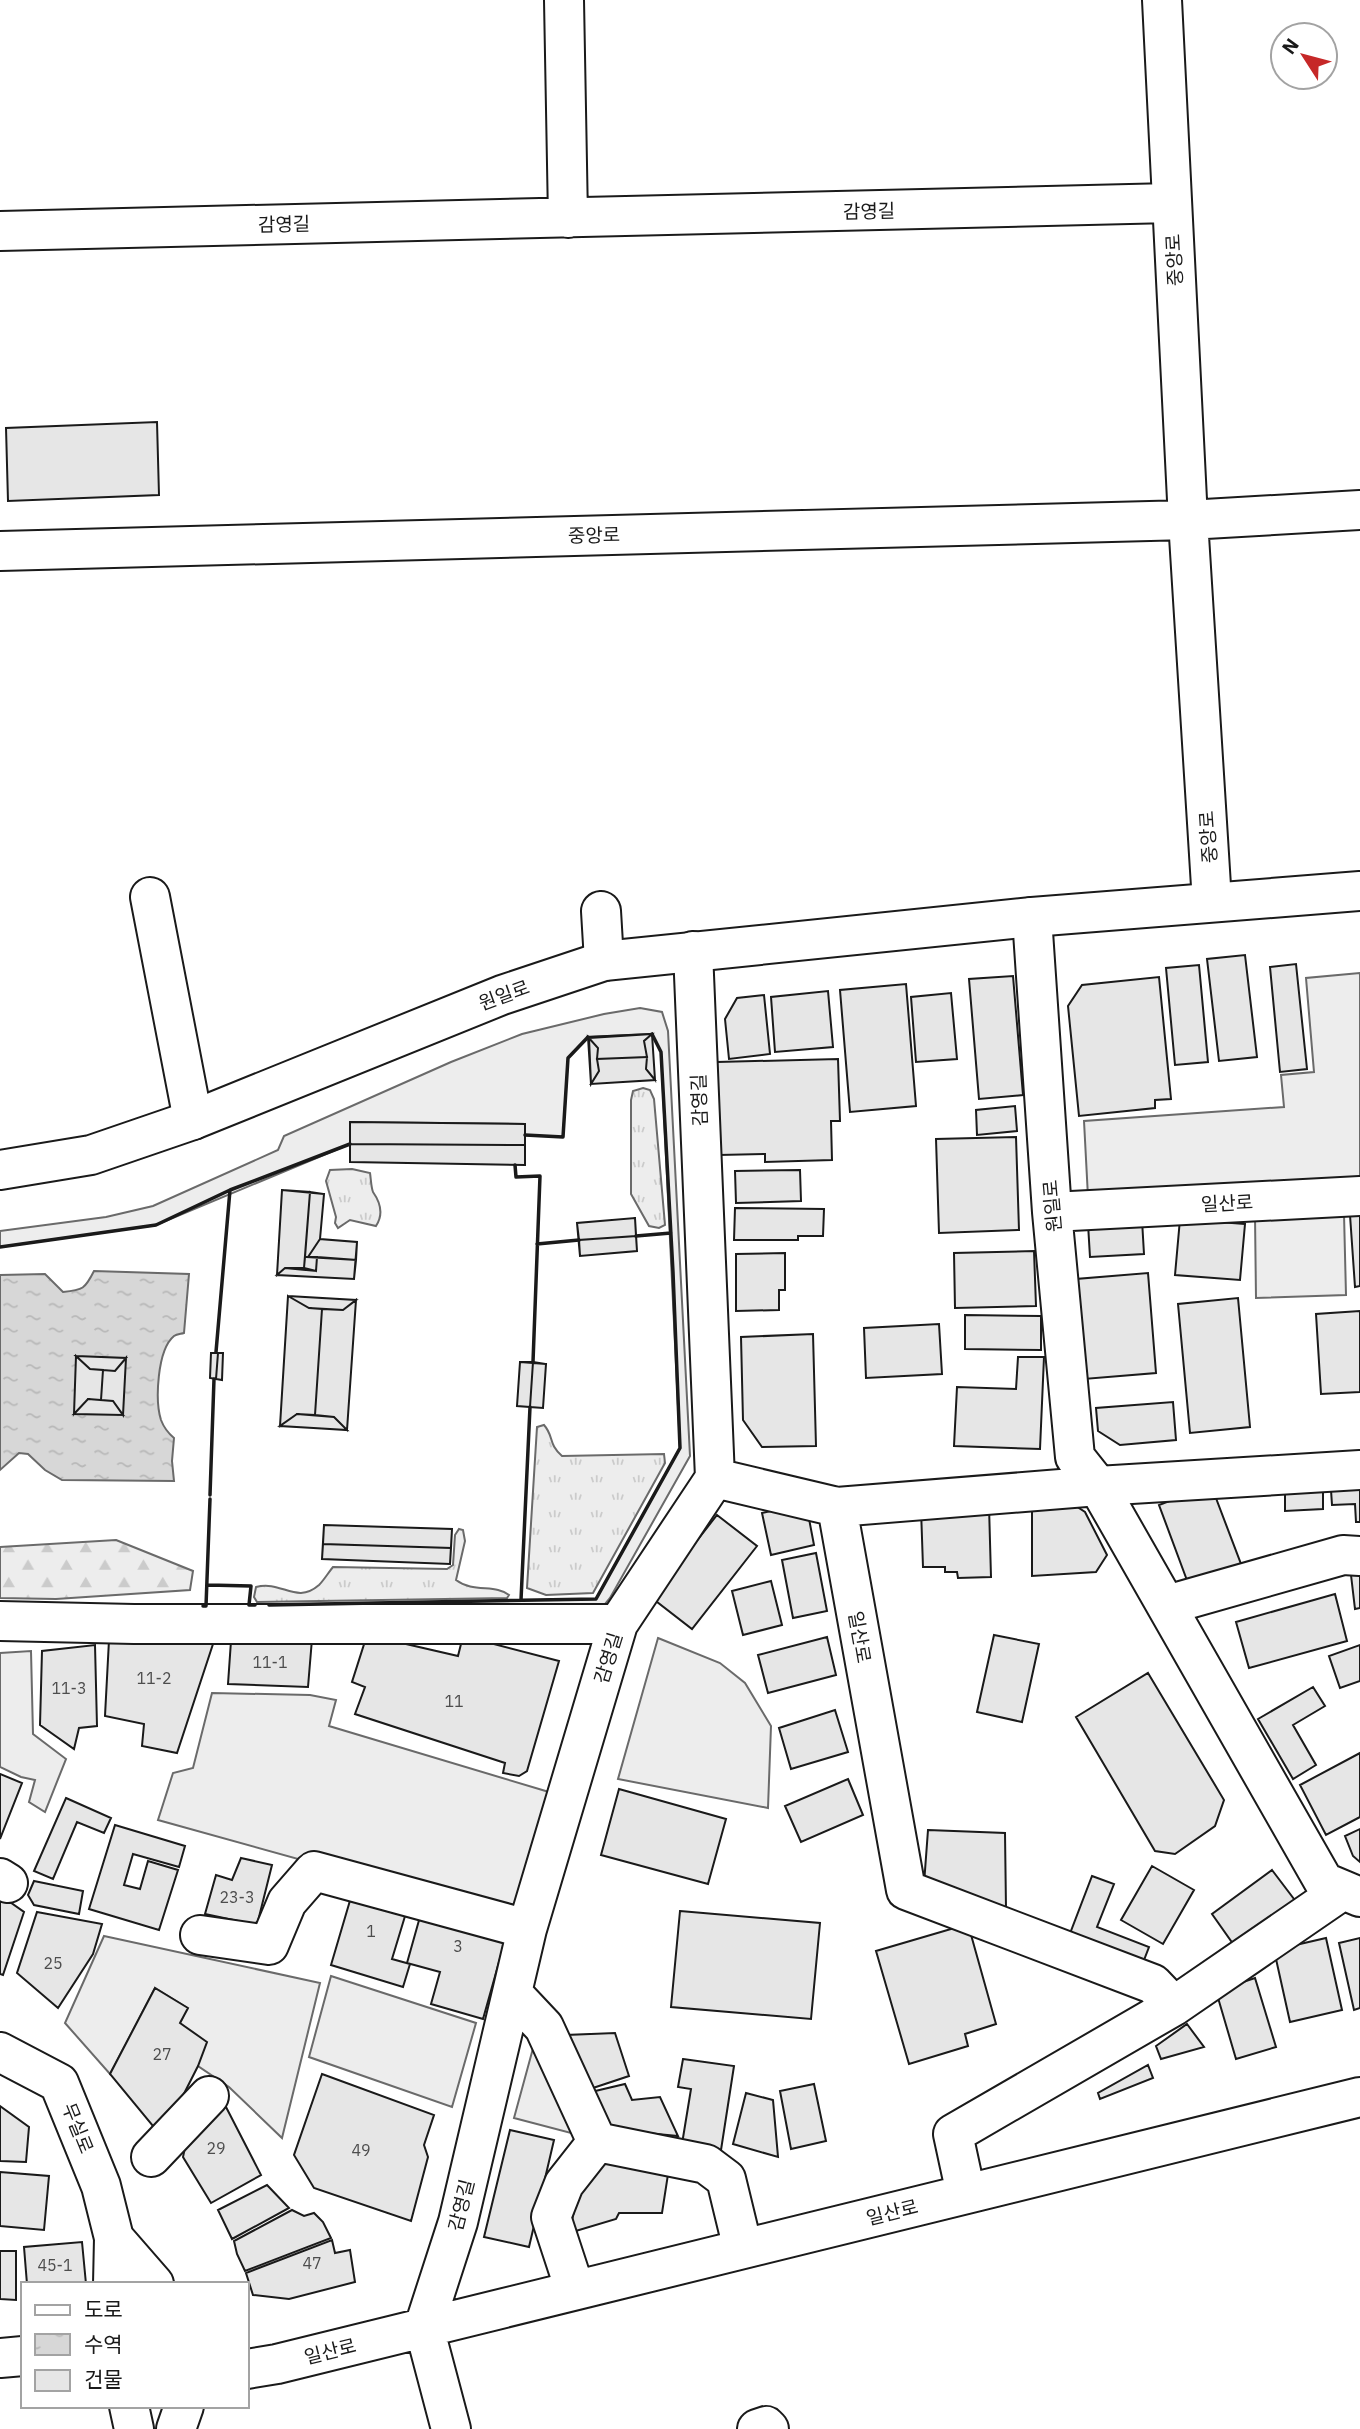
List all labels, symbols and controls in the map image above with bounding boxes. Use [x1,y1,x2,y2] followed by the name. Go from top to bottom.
[1269,21,1339,91] north arrow
[1276,33,1304,59] text: N
[843,199,895,223] street label: 감영길
[258,212,310,236] street label: 감영길
[1161,233,1187,287] street label: 중앙로
[568,523,620,547] street label: 중앙로
[1194,810,1222,864] street label: 중앙로
[475,975,533,1015] street label: 원일로
[686,1073,712,1127] street label: 감영길
[1038,1179,1066,1233] street label: 원일로
[1200,1190,1254,1216] street label: 일산로
[844,1609,876,1665] street label: 일산로
[589,1629,627,1687] street label: 감영길
[252,1652,288,1672] house number: 11-1
[136,1668,172,1688] house number: 11-2
[51,1678,87,1698] house number: 11-3
[444,1691,464,1711] house number: 11
[219,1887,255,1907] house number: 23-3
[366,1921,376,1941] house number: 1
[453,1936,463,1956] house number: 3
[43,1953,63,1973] house number: 25
[152,2044,172,2064] house number: 27
[57,2099,99,2157] street label: 무실로
[206,2138,226,2158] house number: 29
[351,2140,371,2160] house number: 49
[443,2177,479,2233] street label: 감영길
[864,2194,920,2230] street label: 일산로
[302,2253,322,2273] house number: 47
[37,2255,73,2275] house number: 45-1
[21,2282,248,2408] legend
[84,2295,123,2323] text: 도로
[84,2330,123,2358] text: 수역
[302,2333,358,2369] street label: 일산로
[84,2365,123,2393] text: 건물

